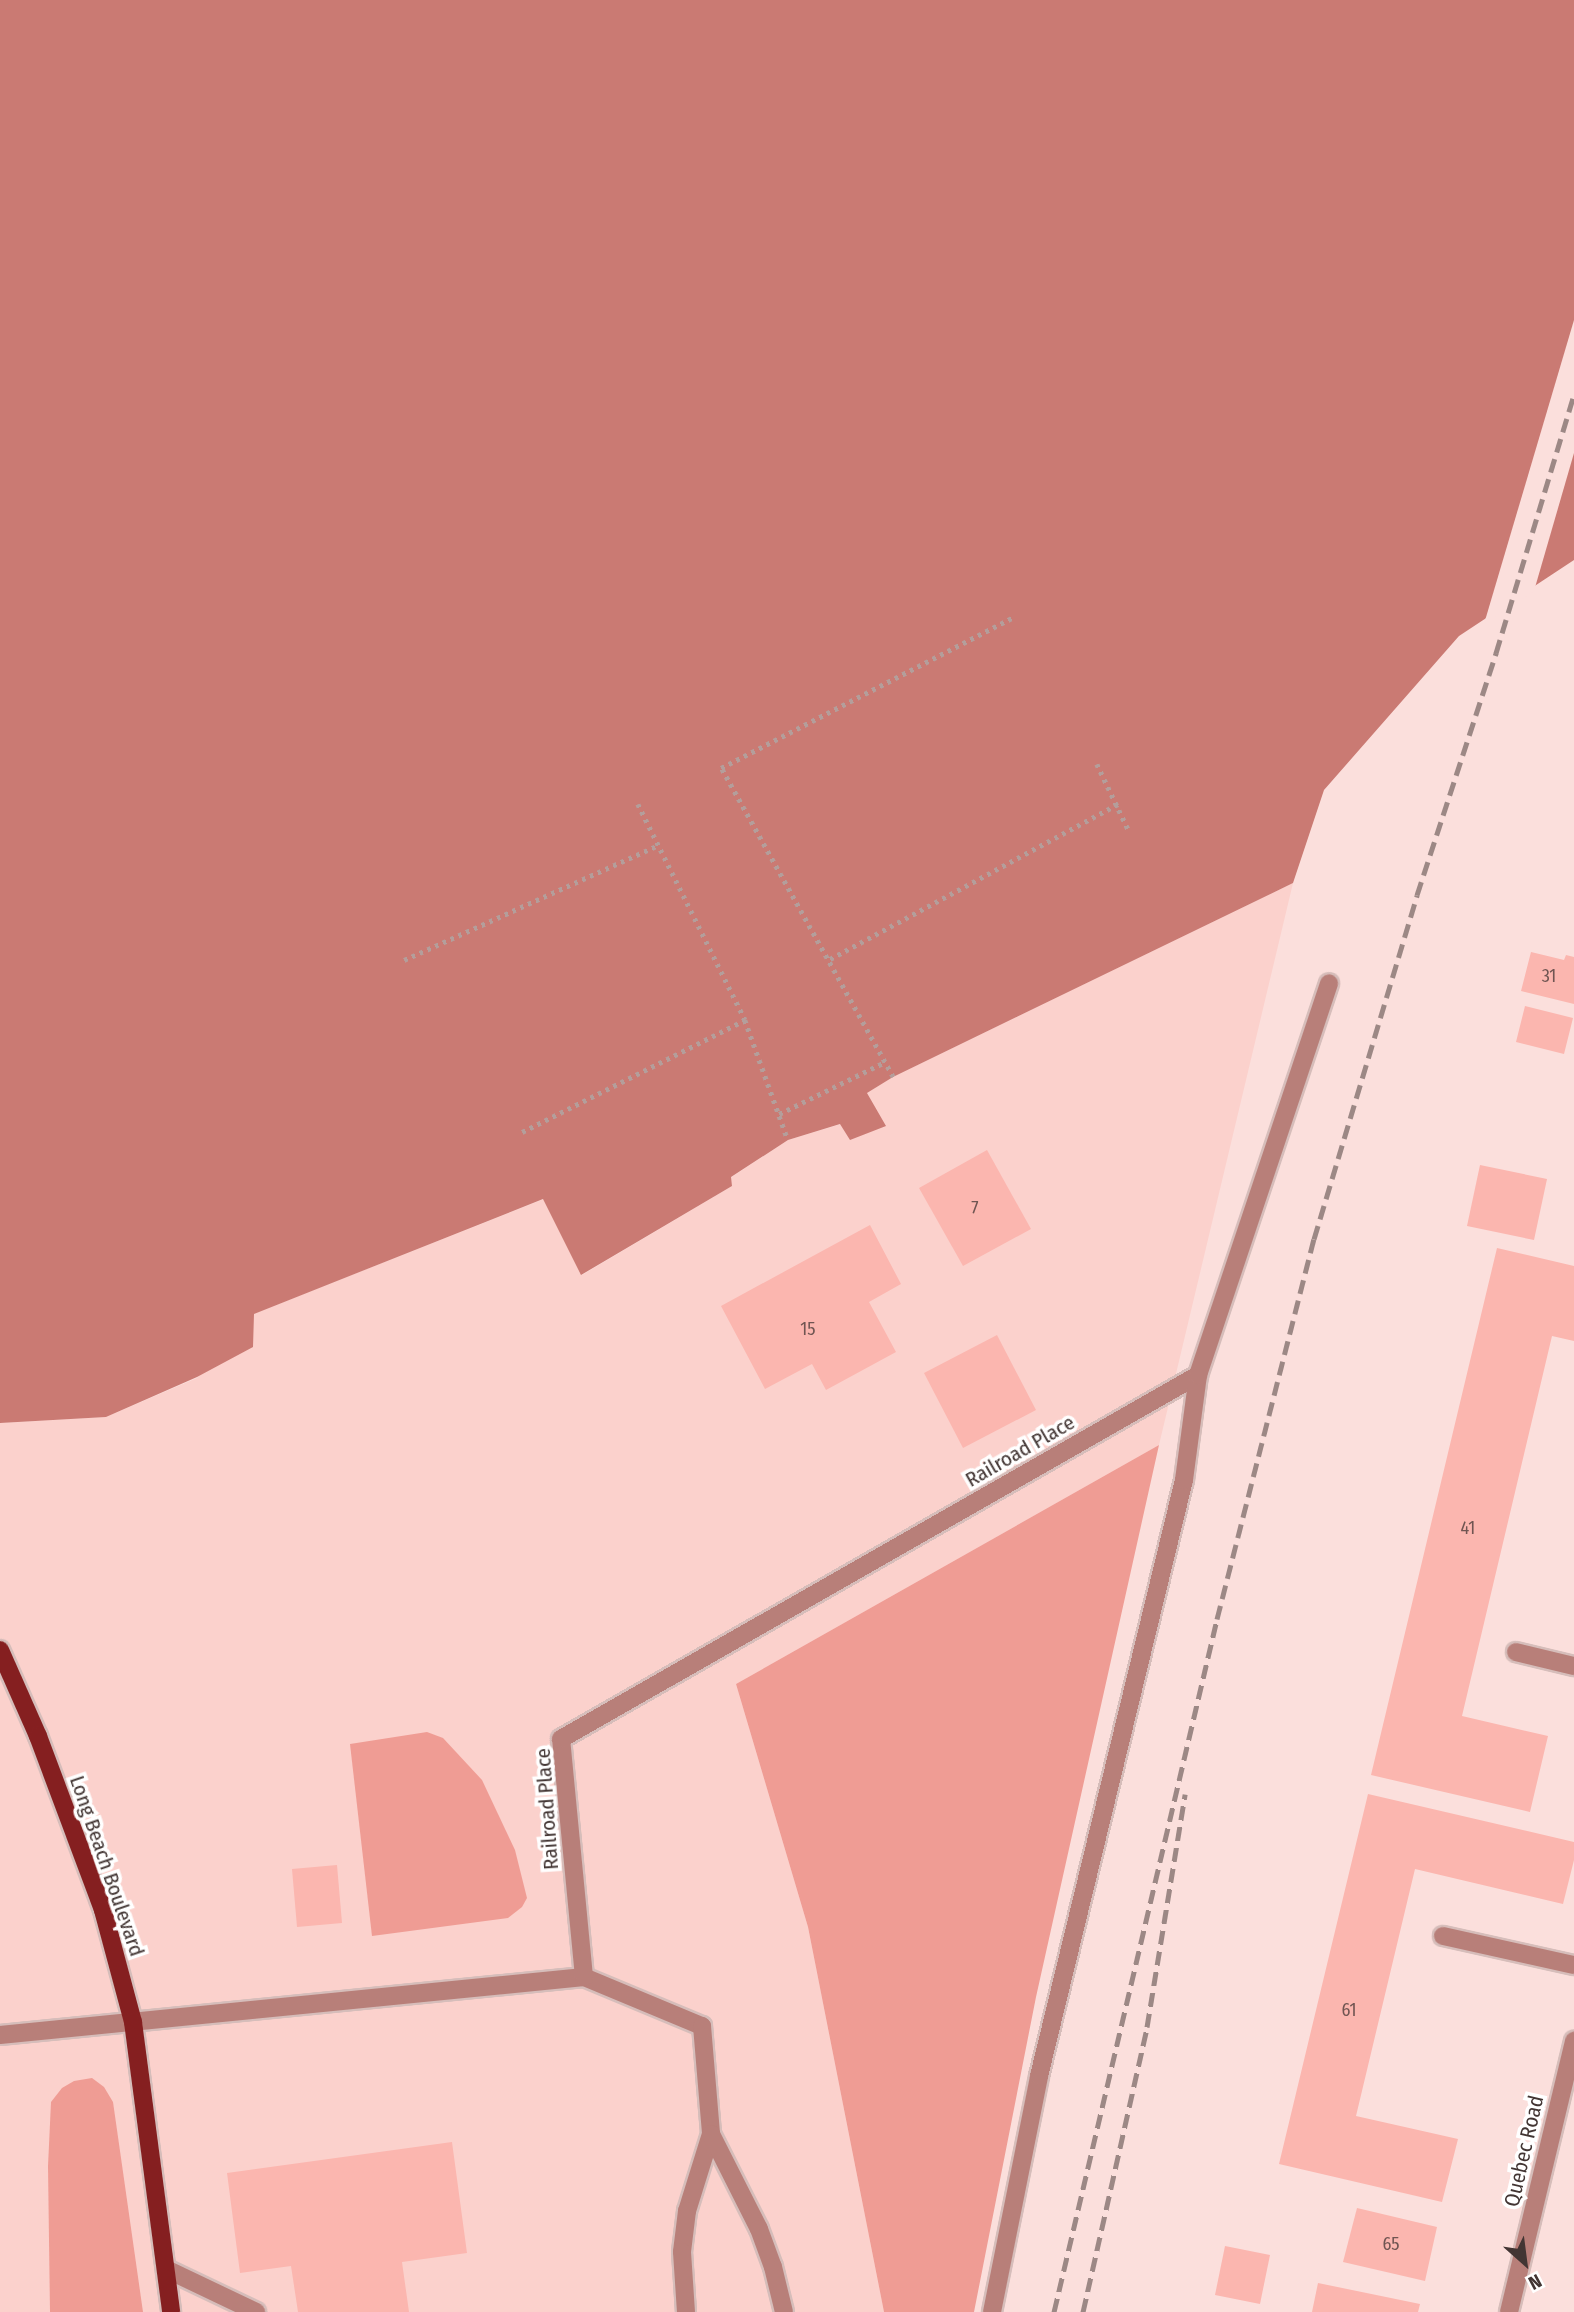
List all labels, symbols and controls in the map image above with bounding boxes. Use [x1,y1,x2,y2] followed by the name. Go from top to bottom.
[1542,965,1556,987] house number: 31
[971,1197,979,1219] house number: 7
[800,1318,816,1340] house number: 15
[961,1410,1079,1492] street label: Railroad Place
[1461,1517,1475,1539] house number: 41
[530,1747,564,1871] street label: Railroad Place
[64,1772,150,1960] street label: Long Beach Boulevard
[1341,1999,1357,2021] house number: 61
[1499,2093,1549,2209] street label: Quebec Road
[1490,2228,1560,2298] north arrow
[1382,2233,1400,2255] house number: 65
[1525,2269,1546,2295] text: N

